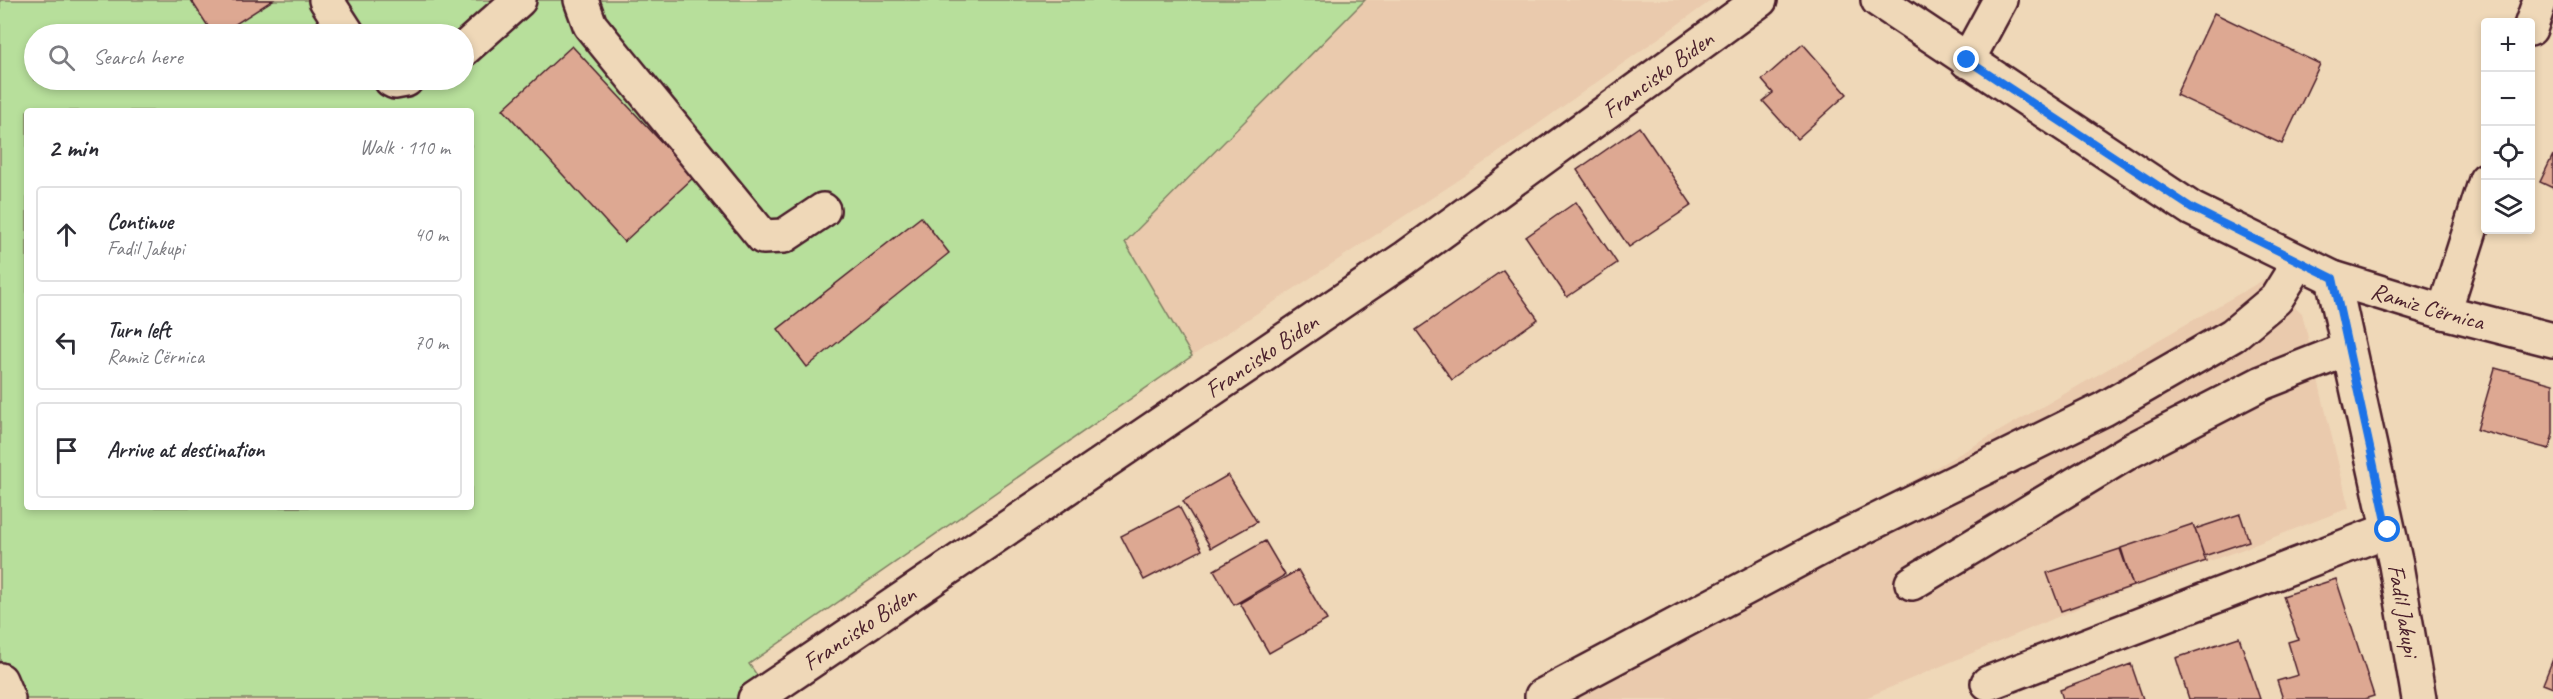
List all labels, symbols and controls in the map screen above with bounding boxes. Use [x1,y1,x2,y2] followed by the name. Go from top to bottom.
[2481,18,2535,234] map controls
[2481,18,2535,72] button: +
[1596,23,1720,125] street label: Francisko Biden
[24,24,474,90] search box
[45,41,78,74] icon: search
[93,43,183,71] text: Search here
[1953,46,1979,72] route end
[2481,72,2535,126] button: −
[2481,126,2535,180] button: locate
[48,131,98,164] text: 2 min
[360,135,450,160] text: Walk · 110 m
[2481,180,2535,234] button: layers
[107,208,173,236] text: Continue
[50,218,83,251] icon: ahead
[414,222,448,247] text: 40 m
[107,236,184,261] text: Fadil Jakupi
[2367,276,2489,337] street label: Ramiz Cërnica
[1199,306,1325,405] street label: Francisko Biden
[107,316,171,344] text: Turn left
[50,326,83,359] icon: left
[414,330,448,355] text: 70 m
[107,344,204,369] text: Ramiz Cërnica
[50,434,83,467] icon: arrive
[107,436,264,464] text: Arrive at destination
[2374,516,2400,542] route start
[2381,562,2427,661] street label: Fadil Jakupi
[797,579,923,677] street label: Francisko Biden

